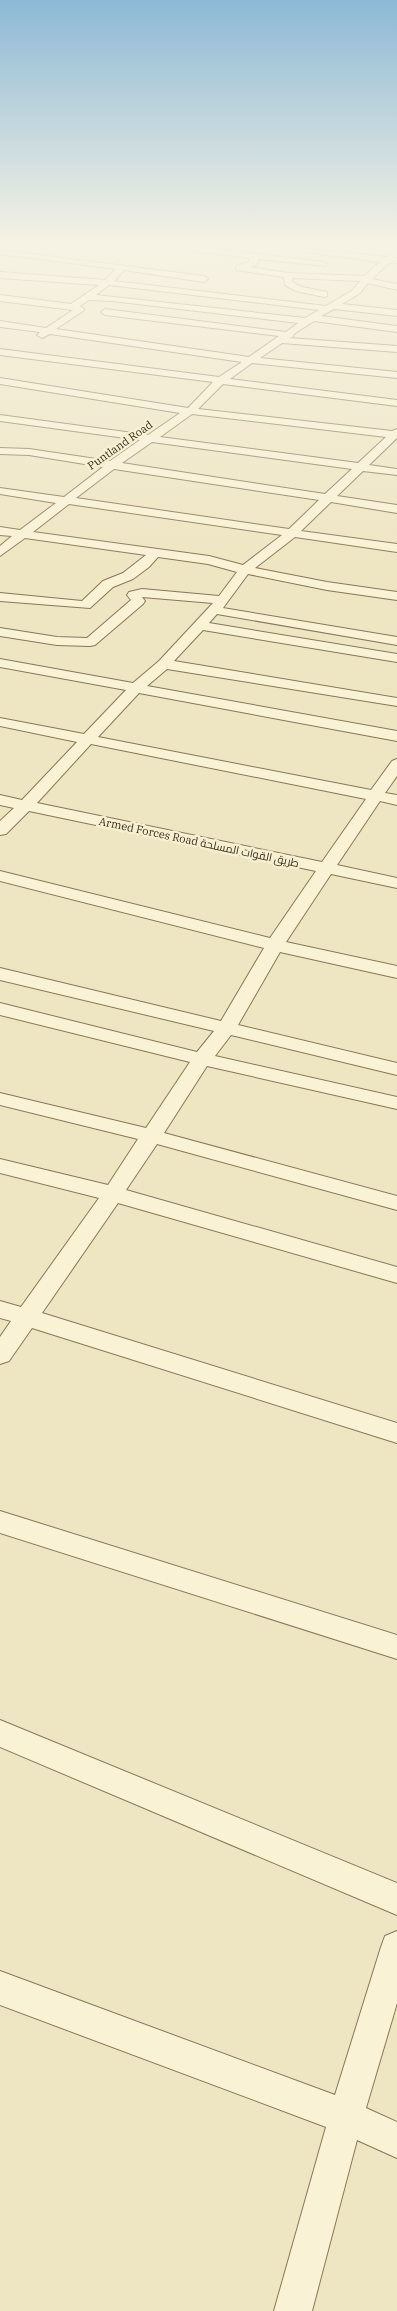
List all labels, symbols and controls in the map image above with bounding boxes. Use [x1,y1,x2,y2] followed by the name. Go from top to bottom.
[85,417,156,473] street label: Puntland Road
[98,814,300,870] street label: Armed Forces Road طريق القوات المسلحة

